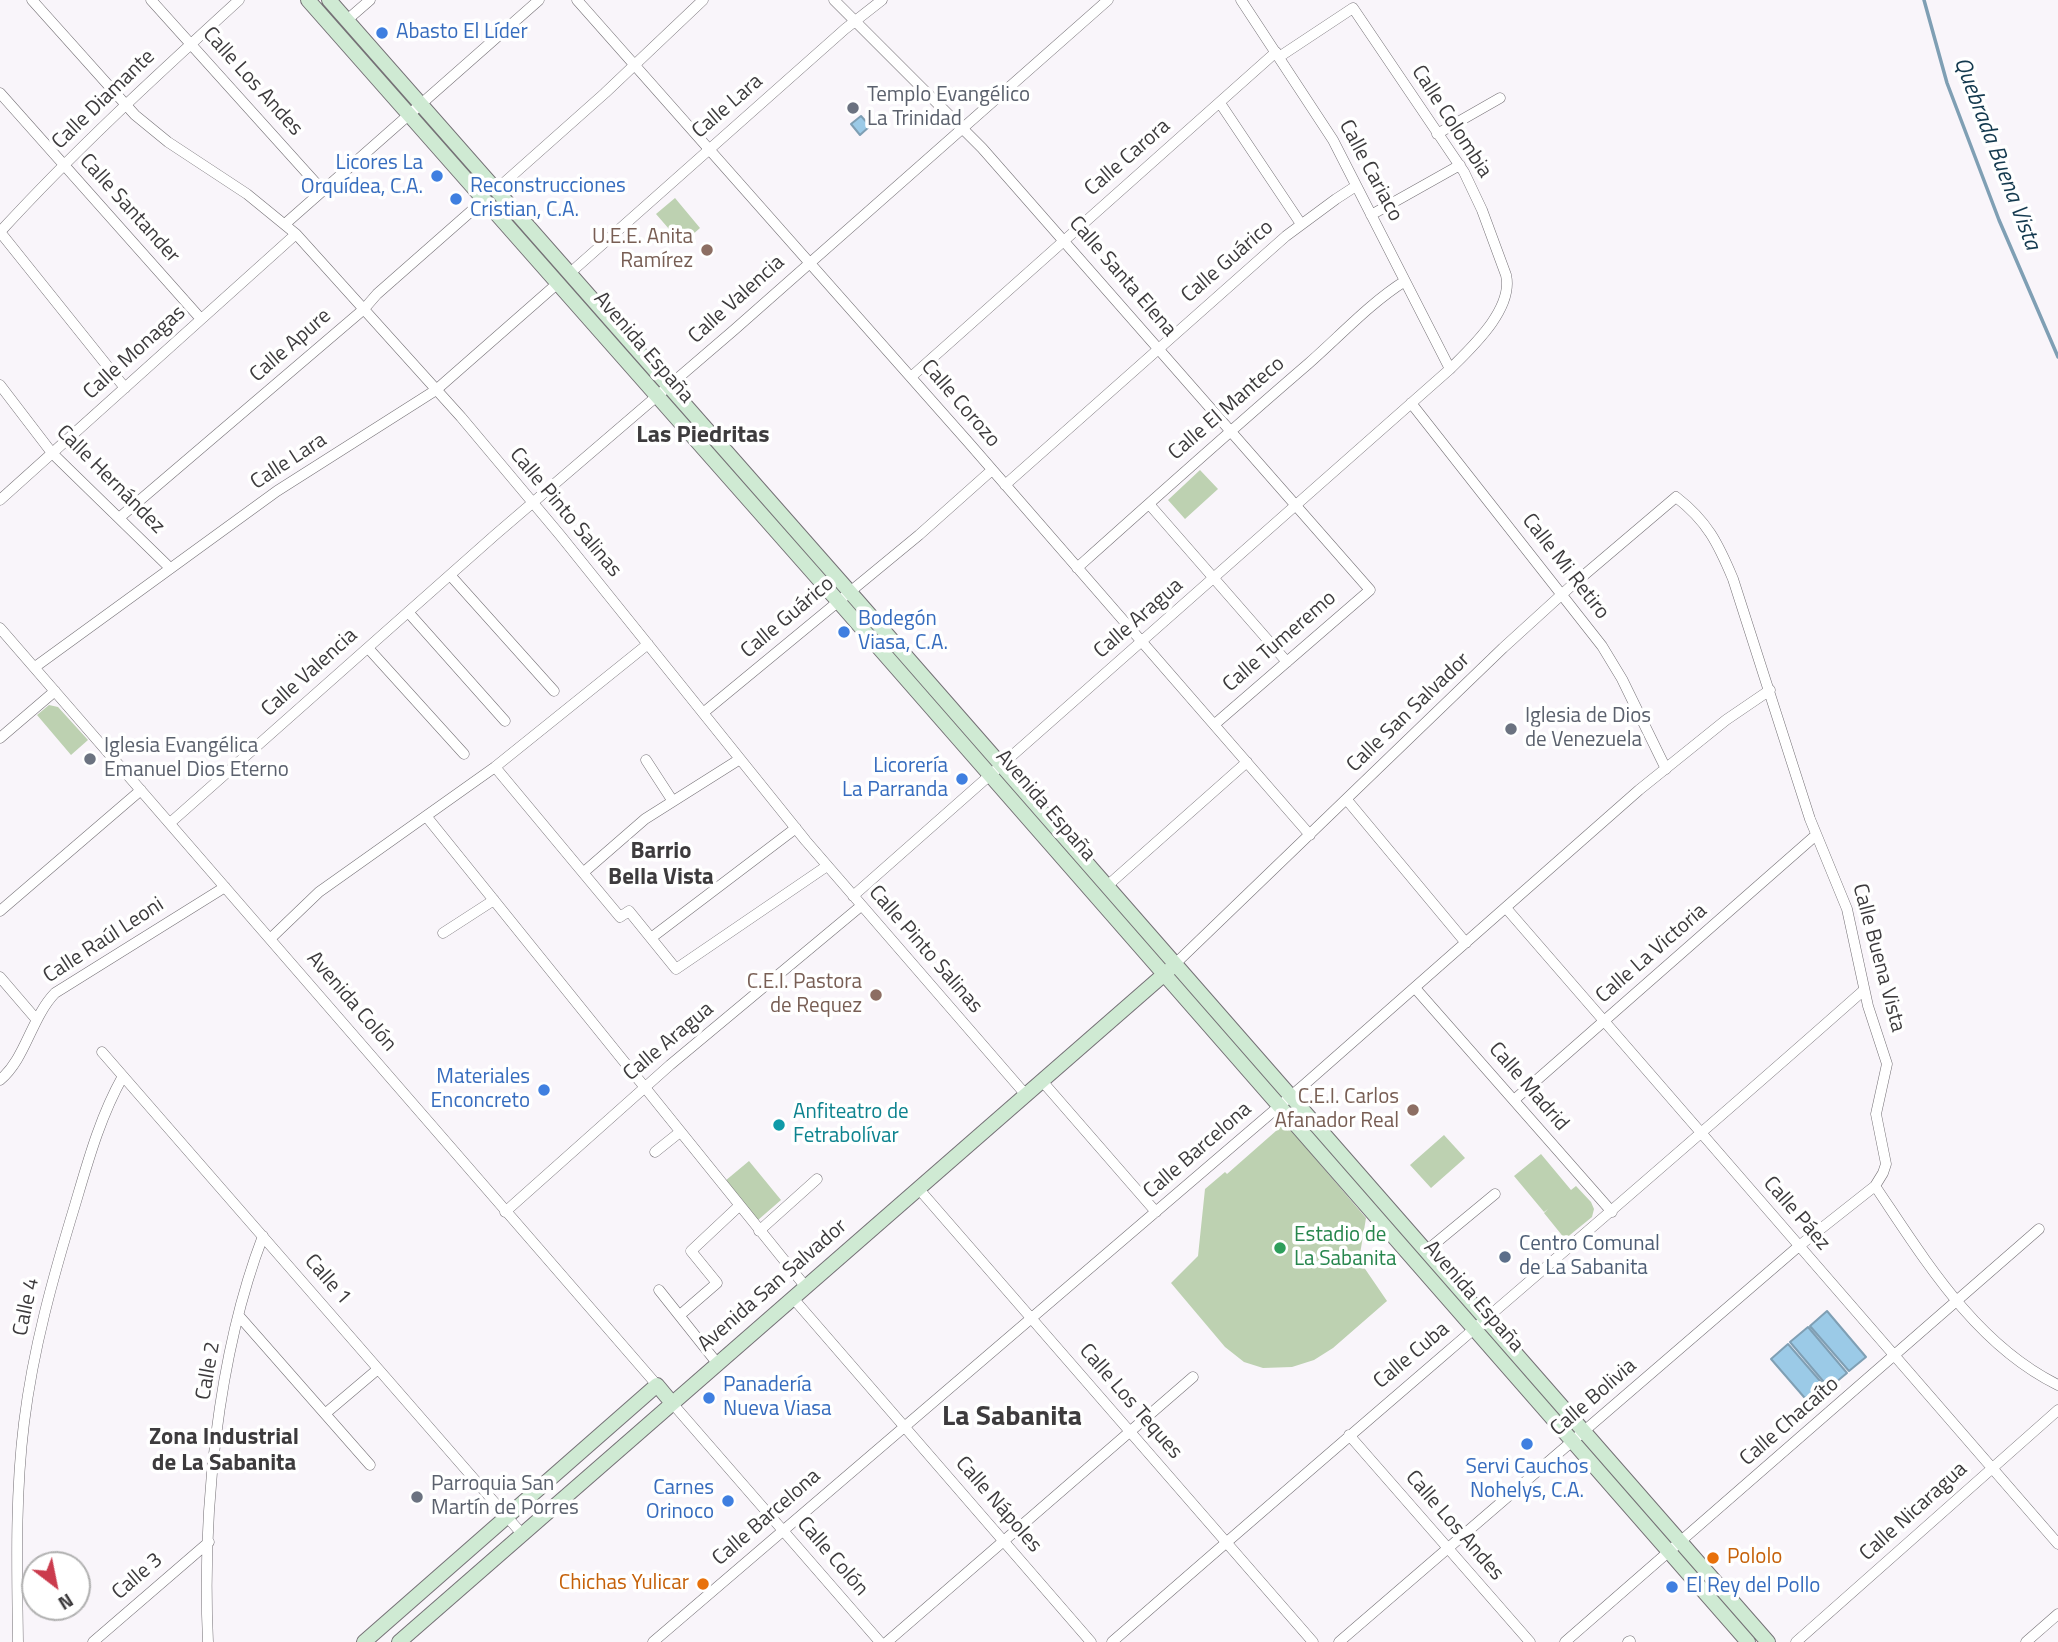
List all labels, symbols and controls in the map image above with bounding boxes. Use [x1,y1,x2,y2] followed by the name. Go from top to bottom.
[396,20,528,46] place label: Abasto El Líder
[197,22,307,142] street label: Calle Los Andes
[374,25,390,41] marker: Abasto El Líder
[47,45,161,155] street label: Calle Diamante
[1947,54,2045,254] water label: Quebrada Buena Vista
[1405,61,1497,183] street label: Calle Colombia
[688,70,768,144] street label: Calle Lara
[867,83,1030,133] place label: Templo Evangélico La Trinidad
[845,100,861,116] marker: Templo Evangélico La Trinidad
[1080,114,1176,202] street label: Calle Carora
[1333,116,1407,226] street label: Calle Cariaco
[73,149,185,269] street label: Calle Santander
[301,151,423,201] place label: Licores La Orquídea, C.A.
[429,168,445,184] marker: Licores La Orquídea, C.A.
[470,174,626,224] place label: Reconstrucciones Cristian, C.A.
[448,191,464,207] marker: Reconstrucciones Cristian, C.A.
[1063,212,1181,342] street label: Calle Santa Elena
[1177,215,1279,309] street label: Calle Guárico
[592,225,693,275] place label: U.E.E. Anita Ramírez
[699,242,715,258] marker: U.E.E. Anita Ramírez
[684,250,790,350] street label: Calle Valencia
[588,287,698,409] street label: Avenida España
[79,301,191,405] street label: Calle Monagas
[245,304,337,388] street label: Calle Apure
[1164,352,1290,466] street label: Calle El Manteco
[915,355,1005,453] street label: Calle Corozo
[50,420,170,540] street label: Calle Hernández
[636,422,770,450] district label: Las Piedritas
[246,428,332,496] street label: Calle Lara
[504,443,626,583] street label: Calle Pinto Salinas
[1516,509,1614,625] street label: Calle Mi Retiro
[736,572,840,664] street label: Calle Guárico
[1089,574,1189,664] street label: Calle Aragua
[1218,586,1342,698] street label: Calle Tumeremo
[858,607,948,657] place label: Bodegón Viasa, C.A.
[257,623,363,723] street label: Calle Valencia
[836,624,852,640] marker: Bodegón Viasa, C.A.
[1342,648,1476,778] street label: Calle San Salvador
[1525,704,1651,754] place label: Iglesia de Dios de Venezuela
[1503,721,1519,737] marker: Iglesia de Dios de Venezuela
[104,734,289,784] place label: Iglesia Evangélica Emanuel Dios Eterno
[990,745,1100,867] street label: Avenida España
[82,751,98,767] marker: Iglesia Evangélica Emanuel Dios Eterno
[842,754,948,804] place label: Licorería La Parranda
[954,771,970,787] marker: Licorería La Parranda
[608,838,714,892] district label: Barrio Bella Vista
[863,881,987,1019] street label: Calle Pinto Salinas
[1846,881,1910,1035] street label: Calle Buena Vista
[39,893,169,989] street label: Calle Raúl Leoni
[1591,899,1713,1009] street label: Calle La Victoria
[301,947,401,1057] street label: Avenida Colón
[747,970,862,1020] place label: C.E.I. Pastora de Requez
[868,987,884,1003] marker: C.E.I. Pastora de Requez
[619,997,719,1087] street label: Calle Aragua
[1483,1038,1573,1136] street label: Calle Madrid
[431,1065,530,1115] place label: Materiales Enconcreto
[536,1082,552,1098] marker: Materiales Enconcreto
[1275,1085,1399,1135] place label: C.E.I. Carlos Afanador Real
[1139,1097,1257,1205] street label: Calle Barcelona
[793,1100,909,1150] place label: Anfiteatro de Fetrabolívar
[1405,1102,1421,1118] marker: C.E.I. Carlos Afanador Real
[771,1117,787,1133] marker: Anfiteatro de Fetrabolívar
[1757,1172,1835,1256] street label: Calle Páez
[693,1214,853,1358] street label: Avenida San Salvador
[1294,1223,1396,1273] place label: Estadio de La Sabanita
[1519,1232,1660,1282] place label: Centro Comunal de La Sabanita
[1418,1236,1528,1358] street label: Avenida España
[1272,1240,1288,1256] marker: Estadio de La Sabanita
[1497,1249,1513,1265] marker: Centro Comunal de La Sabanita
[298,1250,356,1310] street label: Calle 1
[9,1276,45,1338] street label: Calle 4
[1369,1317,1455,1395] street label: Calle Cuba
[1073,1339,1187,1465] street label: Calle Los Teques
[192,1340,226,1402] street label: Calle 2
[1546,1354,1642,1442] street label: Calle Bolivia
[1735,1372,1845,1472] street label: Calle Chacaíto
[723,1373,831,1423] place label: Panadería Nueva Viasa
[701,1390,717,1406] marker: Panadería Nueva Viasa
[942,1401,1082,1435] district label: La Sabanita
[149,1424,299,1478] district label: Zona Industrial de La Sabanita
[1519,1436,1535,1452] marker: Servi Cauchos Nohelys, C.A.
[949,1452,1047,1558] street label: Calle Nápoles
[1466,1455,1588,1505] place label: Servi Cauchos Nohelys, C.A.
[1855,1457,1973,1567] street label: Calle Nicaragua
[708,1464,826,1572] street label: Calle Barcelona
[1399,1466,1509,1586] street label: Calle Los Andes
[431,1472,579,1522] place label: Parroquia San Martín de Porres
[646,1476,714,1526] place label: Carnes Orinoco
[409,1489,425,1505] marker: Parroquia San Martín de Porres
[720,1493,736,1509] marker: Carnes Orinoco
[791,1512,873,1602] street label: Calle Colón
[1727,1545,1782,1571] place label: Pololo
[108,1548,168,1606] street label: Calle 3
[1705,1550,1721,1566] marker: Pololo
[21,1551,91,1621] north arrow
[559,1571,689,1597] place label: Chichas Yulicar
[1686,1574,1820,1600] place label: El Rey del Pollo
[695,1576,711,1592] marker: Chichas Yulicar
[1664,1579,1680,1595] marker: El Rey del Pollo
[53,1587,80,1618] text: N

